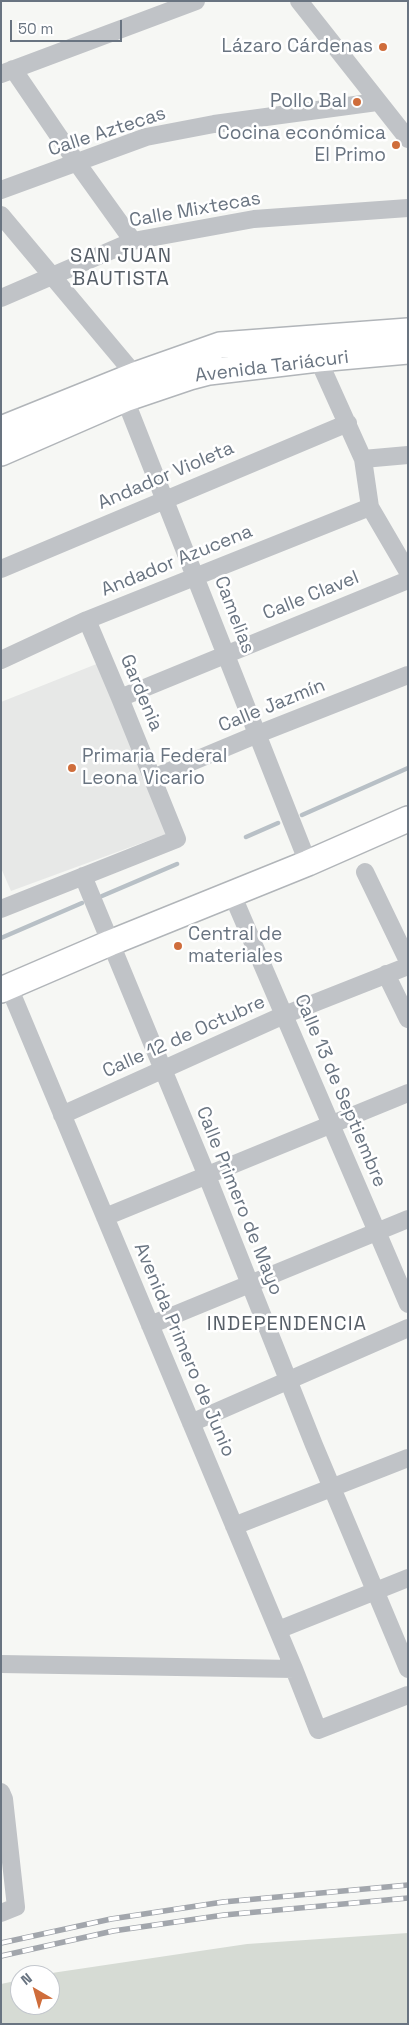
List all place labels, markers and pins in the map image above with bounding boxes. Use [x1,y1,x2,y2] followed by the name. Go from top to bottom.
[222,36,373,58] place label: Lázaro Cárdenas
[377,41,389,53] marker: Lázaro Cárdenas
[270,91,347,113] place label: Pollo Bal
[351,96,363,108] marker: Pollo Bal
[218,123,386,167] place label: Cocina económica El Primo
[390,139,402,151] marker: Cocina económica El Primo
[82,746,227,790] place label: Primaria Federal Leona Vicario
[66,762,78,774] marker: Primaria Federal Leona Vicario
[188,924,283,968] place label: Central de materiales
[172,940,184,952] marker: Central de materiales

